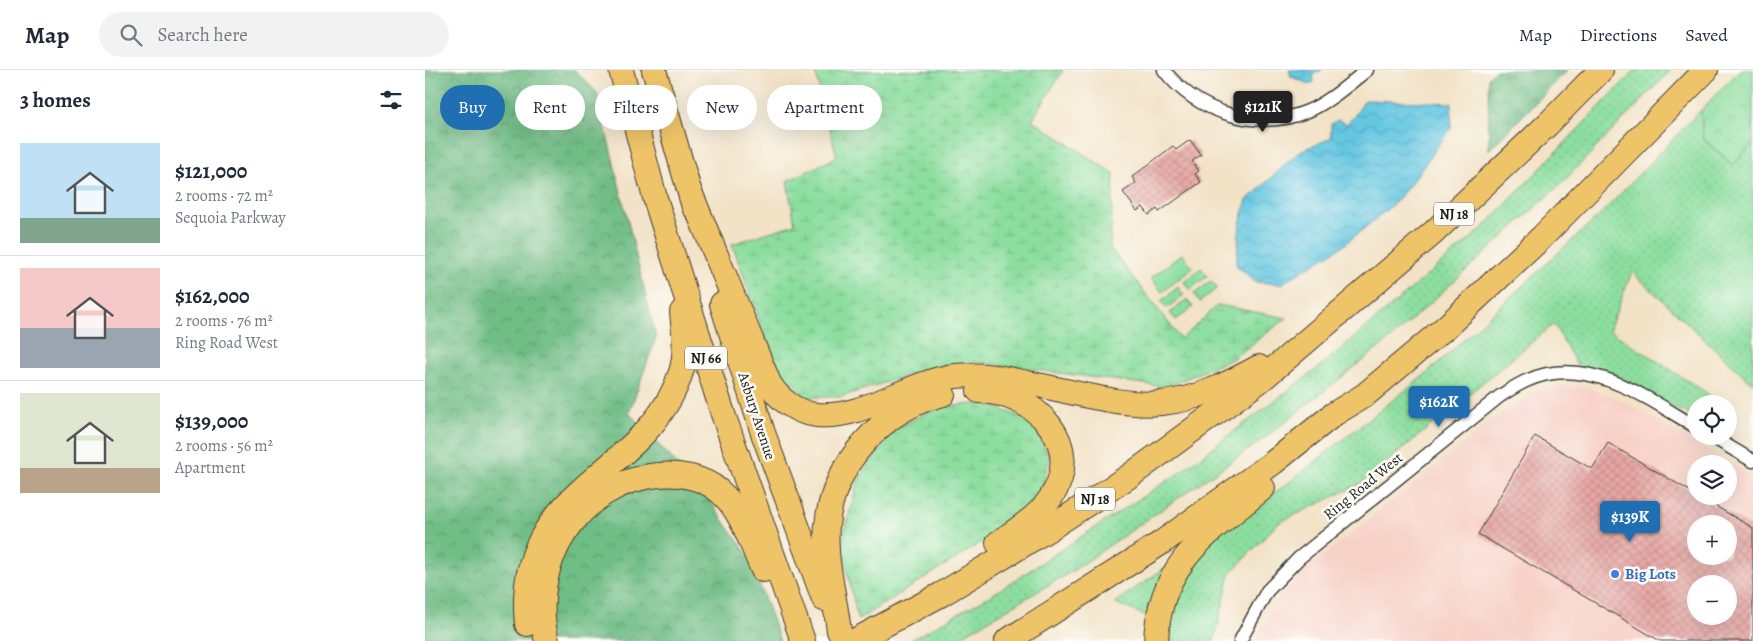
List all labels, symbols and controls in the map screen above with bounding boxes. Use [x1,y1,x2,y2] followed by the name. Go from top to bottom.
[99,12,449,57] search box
[25,19,69,51] text: Map
[117,21,145,49] icon: search
[157,22,248,48] text: Search here
[1519,23,1552,47] text: Map
[1580,23,1657,47] text: Directions
[1685,23,1728,47] text: Saved
[440,85,505,130] chip: Buy
[515,85,585,130] chip: Rent
[595,85,677,130] chip: Filters
[687,85,757,130] chip: New
[767,85,882,130] chip: Apartment
[20,86,91,114] text: 3 homes
[377,86,405,114] icon: filters
[1228,90,1298,133] pin: $121K
[1244,96,1282,118] text: $121K
[175,157,247,185] text: $121,000
[60,163,120,223] icon: home
[175,185,273,207] text: 2 rooms · 72 m²
[1434,202,1474,226] road number: NJ 18
[175,207,286,229] text: Sequoia Parkway
[175,282,250,310] text: $162,000
[60,288,120,348] icon: home
[175,310,273,332] text: 2 rooms · 76 m²
[175,332,278,354] text: Ring Road West
[685,346,727,370] road number: NJ 66
[733,369,781,463] street label: Asbury Avenue
[1404,386,1474,428] pin: $162K
[1420,391,1458,413] text: $162K
[1687,395,1737,625] map controls
[1687,395,1737,445] button: locate
[175,407,248,435] text: $139,000
[60,413,120,473] icon: home
[175,435,273,457] text: 2 rooms · 56 m²
[1319,448,1407,524] street label: Ring Road West
[1687,455,1737,505] button: layers
[175,457,246,479] text: Apartment
[1075,488,1115,510] road number: NJ 18
[1595,500,1665,543] pin: $139K
[1611,506,1649,528] text: $139K
[1687,515,1737,565] button: +
[1625,564,1676,584] place label: Big Lots
[1609,568,1621,580] marker: Big Lots
[1687,575,1737,625] button: −

